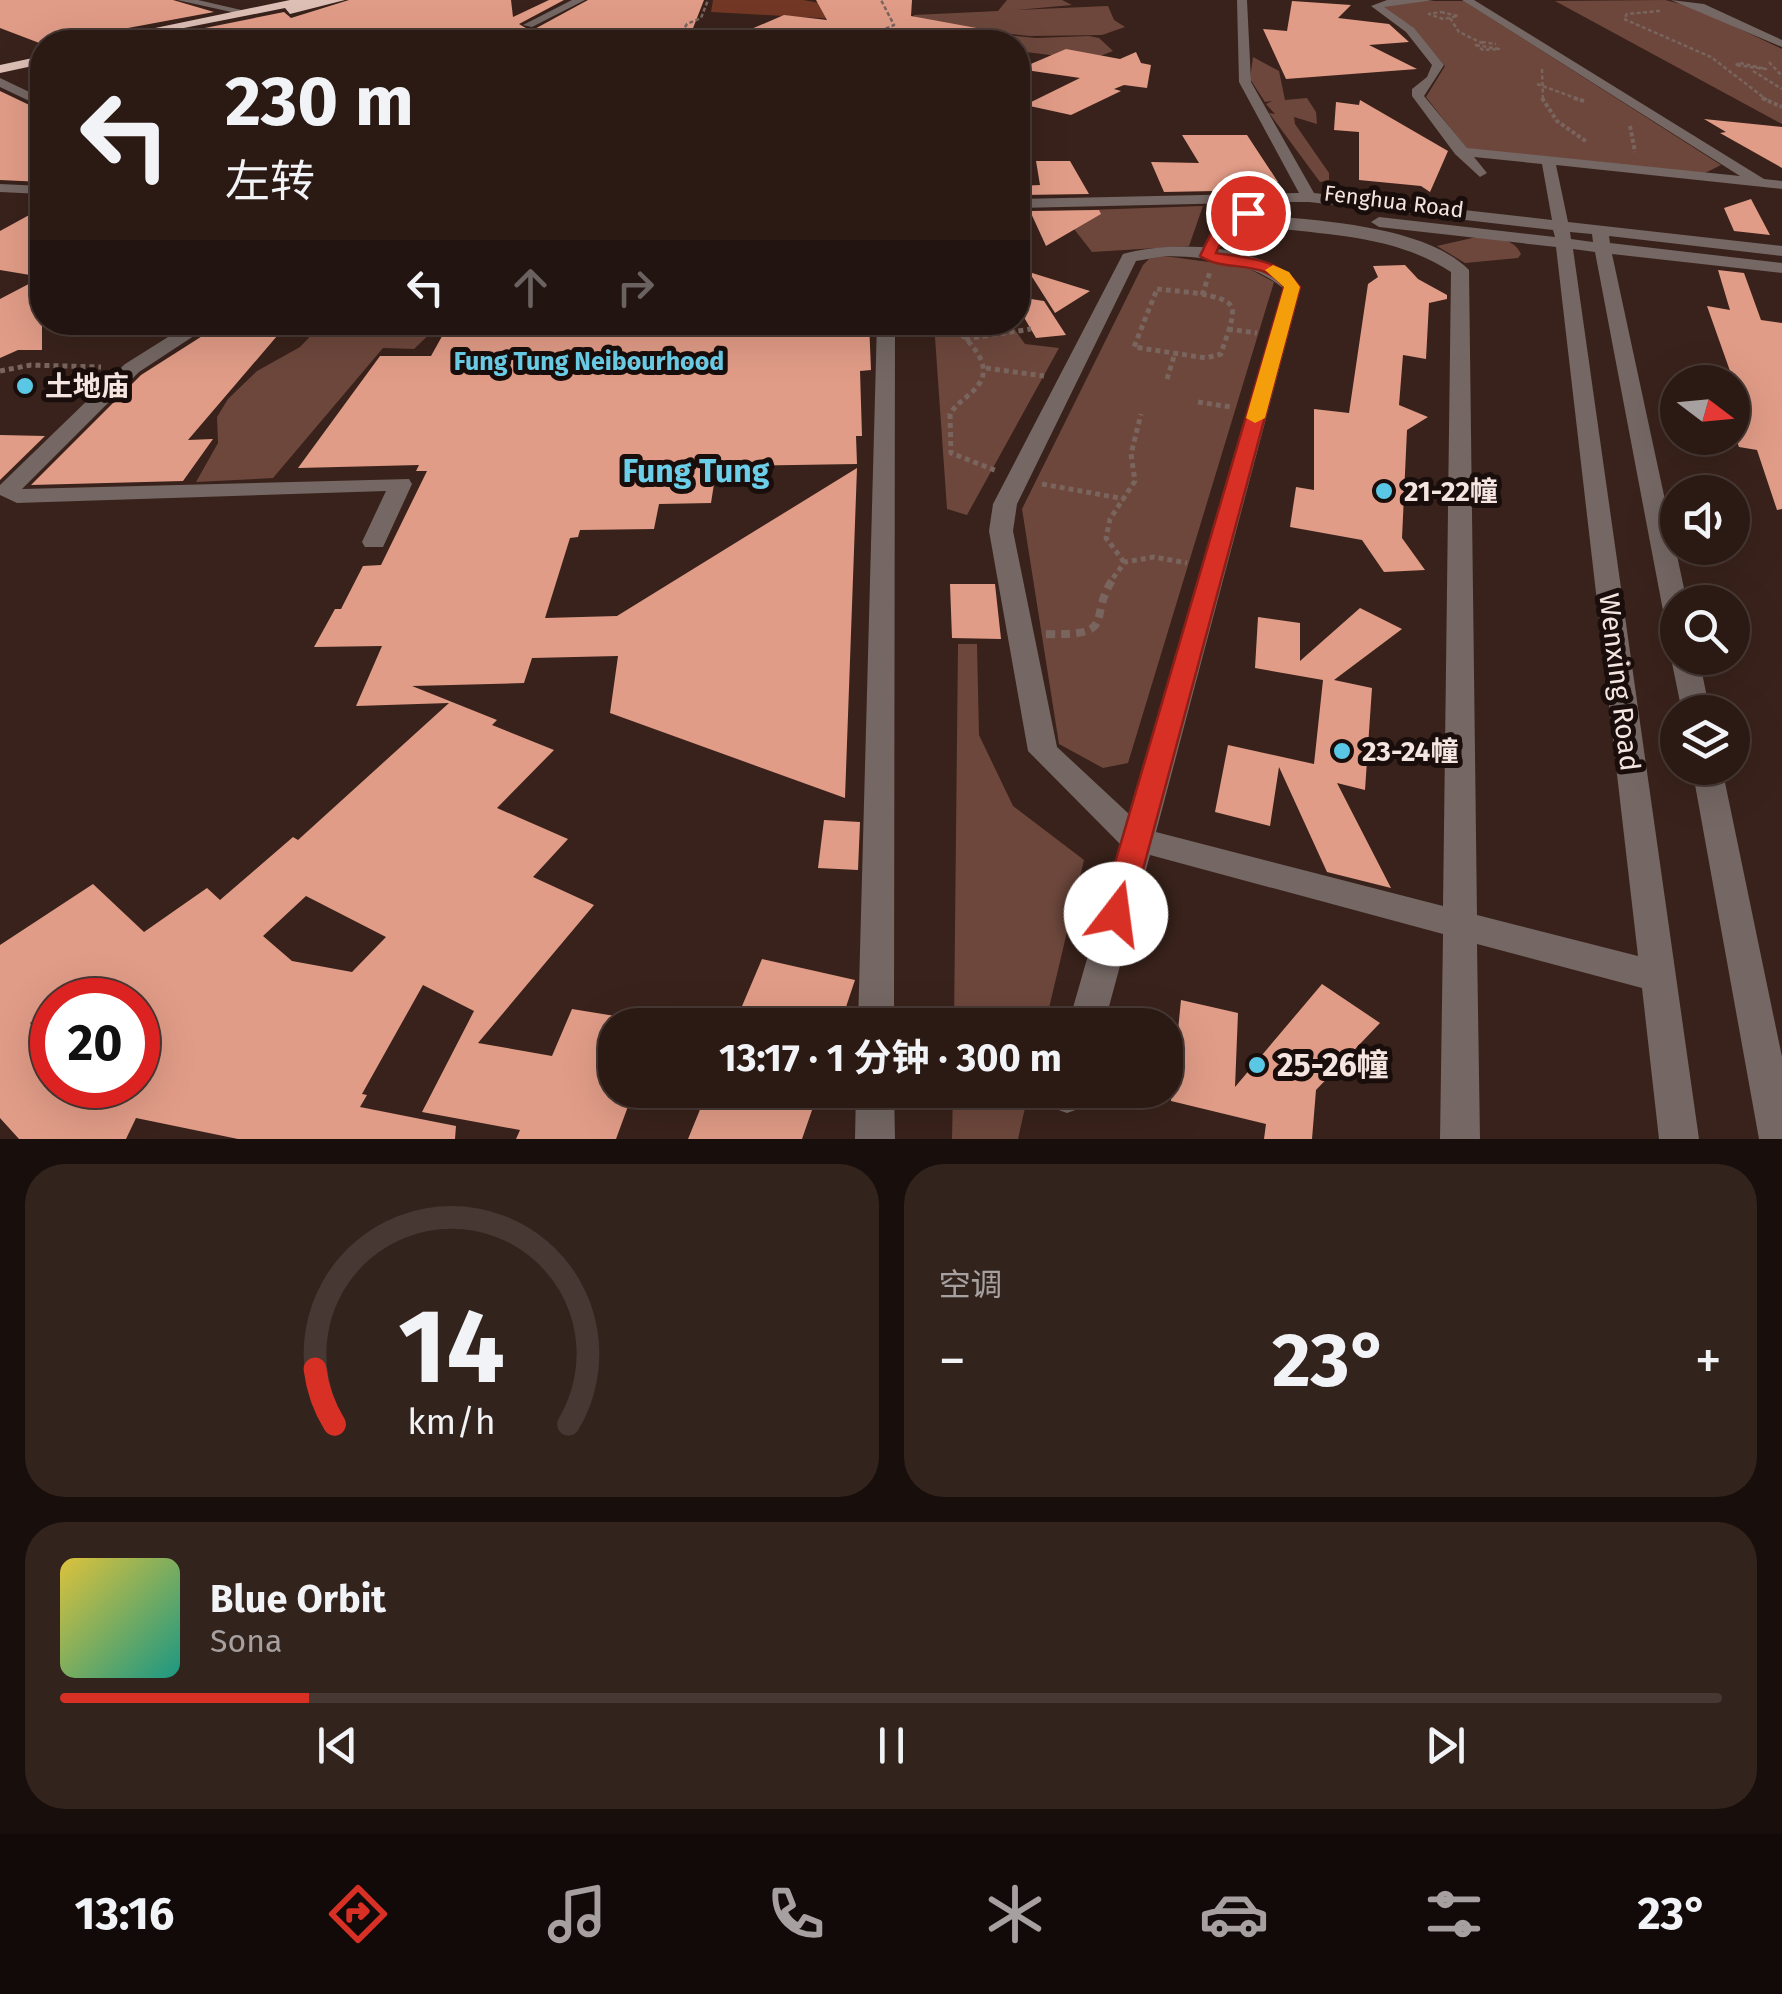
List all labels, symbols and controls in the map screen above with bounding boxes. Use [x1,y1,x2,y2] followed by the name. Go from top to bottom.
[225,60,414,144] text: 230 m
[60,70,190,200] icon: left
[225,155,315,209] text: 左转
[1206,171,1291,256] pin
[1323,180,1465,223] street label: Fenghua Road
[1221,186,1276,241] icon: arrive
[398,260,453,315] icon: left
[503,260,558,315] icon: ahead
[608,260,663,315] icon: right
[454,347,724,377] district label: Fung Tung Neibourhood
[1660,365,1750,455] north arrow
[1660,365,1750,785] map controls
[45,370,129,403] place label: 土地庙
[14,375,36,397] marker: 土地庙
[623,452,770,490] district label: Fung Tung
[1404,475,1498,508] place label: 21-22幢
[1660,475,1750,565] button: sound
[1373,480,1395,502] marker: 21-22幢
[1660,585,1750,675] button: search
[1592,591,1647,773] street label: Wenxing Road
[1660,695,1750,785] button: layers
[1362,735,1458,768] place label: 23-24幢
[1331,740,1353,762] marker: 23-24幢
[1064,862,1168,966] position arrow
[30,978,160,1108] speed limit sign: 20
[719,1035,1062,1081] text: 13:17 · 1 分钟 · 300 m
[1277,1046,1389,1084] place label: 25-26幢
[1246,1054,1268,1076] marker: 25-26幢
[939,1266,1003,1304] text: 空调
[398,1285,505,1410] text: 14
[1272,1316,1389,1406] text: 23°
[939,1328,966,1394] text: −
[1695,1328,1722,1394] text: +
[408,1401,496,1443] text: km/h
[210,1576,386,1622] text: Blue Orbit
[210,1622,282,1660] text: Sona
[310,1718,365,1773] icon: previous
[864,1718,919,1773] icon: pause
[1418,1718,1473,1773] icon: next
[323,1879,393,1949] icon: directions
[542,1879,612,1949] icon: music
[761,1879,831,1949] icon: phone
[980,1879,1050,1949] icon: climate
[1199,1879,1269,1949] icon: car
[1419,1879,1489,1949] icon: filters
[75,1887,174,1941] text: 13:16
[1638,1887,1707,1941] text: 23°

